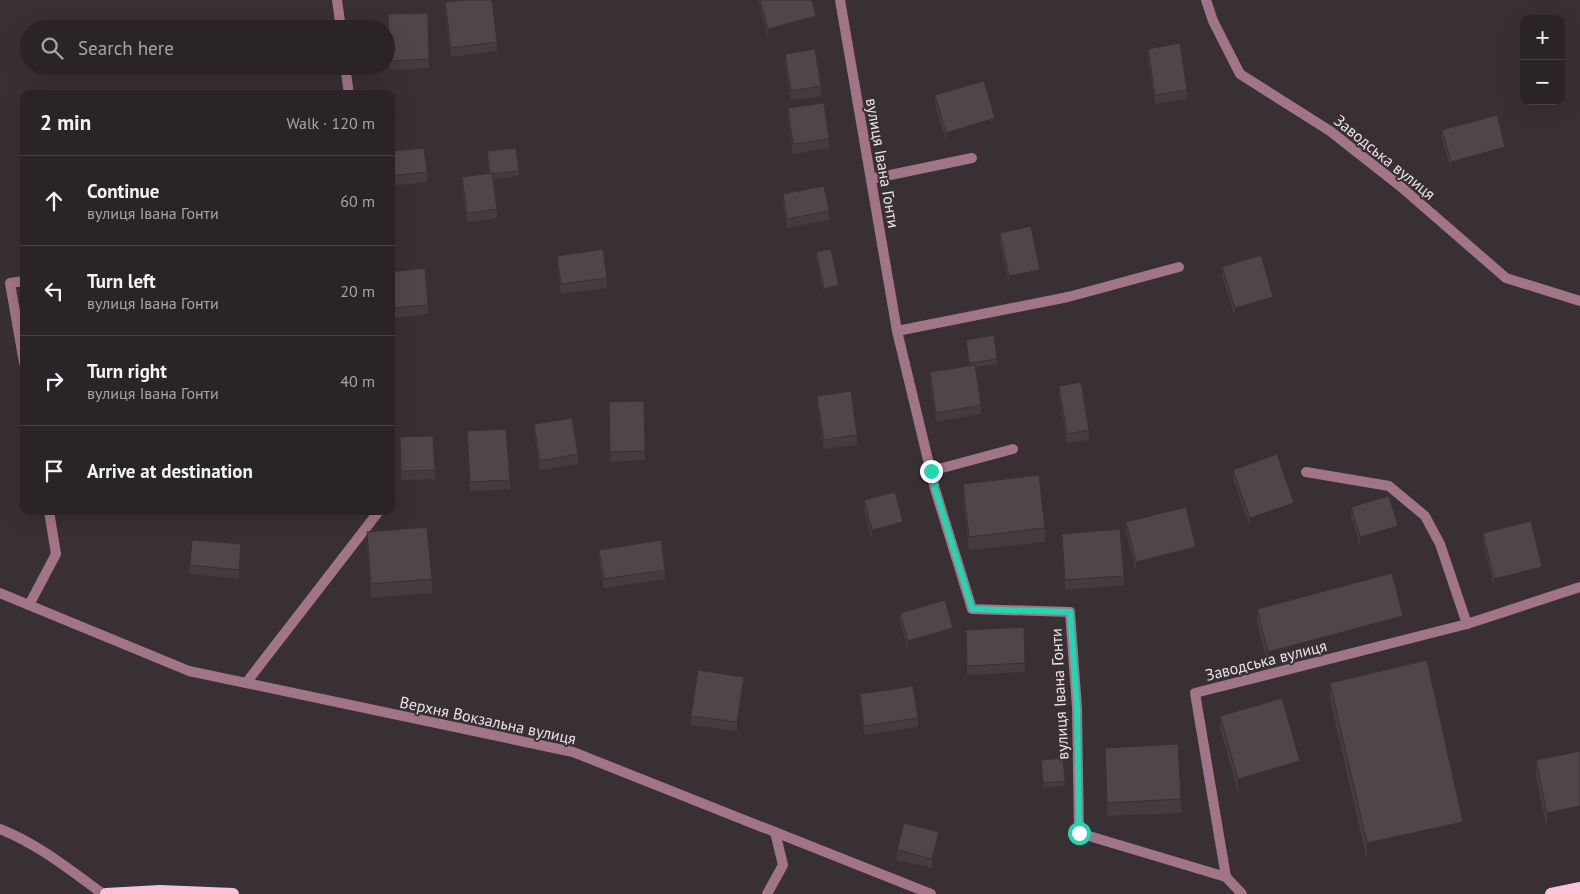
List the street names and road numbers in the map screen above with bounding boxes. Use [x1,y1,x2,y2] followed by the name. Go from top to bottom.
[862,96,904,230] street label: вулиця Івана Гонти
[1330,110,1440,204] street label: Заводська вулиця
[1046,628,1072,760] street label: вулиця Івана Гонти
[1203,635,1329,685] street label: Заводська вулиця
[398,692,578,748] street label: Верхня Вокзальна вулиця

